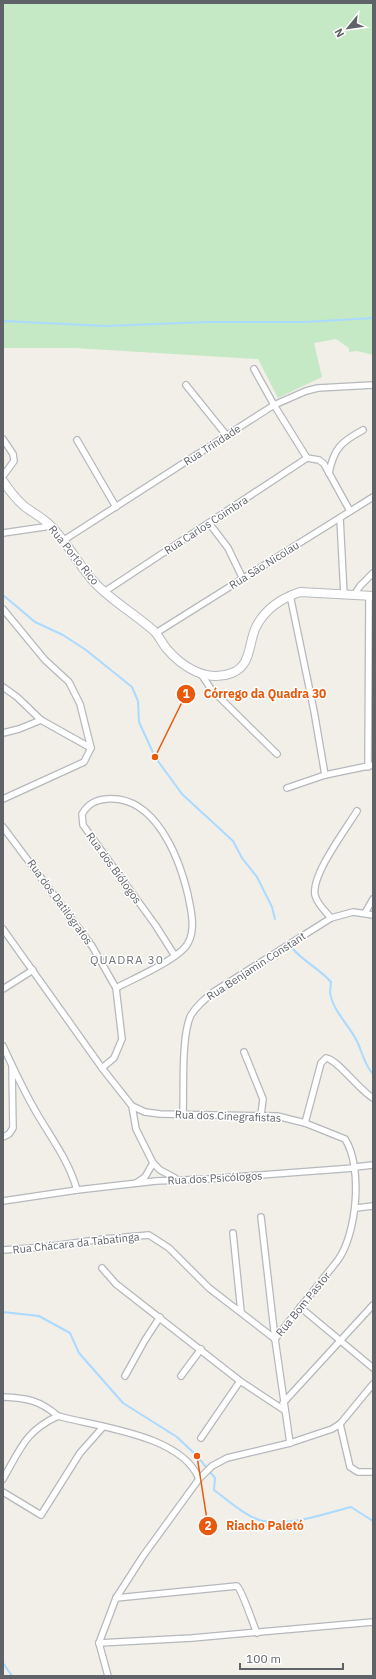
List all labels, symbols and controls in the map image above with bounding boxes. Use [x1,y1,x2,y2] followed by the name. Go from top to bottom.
[328,8,368,48] north arrow
[331,26,347,40] text: N
[181,421,243,469] street label: Rua Trindade
[161,493,251,557] street label: Rua Carlos Coimbra
[46,522,102,588] street label: Rua Porto Rico
[226,538,302,592] street label: Rua São Nicolau
[176,682,335,706] callout: Córrego da Quadra 30
[182,686,190,701] text: 1
[204,686,326,701] text: Córrego da Quadra 30
[83,830,145,906] street label: Rua dos Biólogos
[24,857,96,947] street label: Rua dos Datilógrafos
[204,929,308,1003] street label: Rua Benjamin Constant
[90,952,164,967] district label: QUADRA 30
[175,1107,281,1125] street label: Rua dos Cinegrafistas
[167,1169,263,1187] street label: Rua dos Psicólogos
[12,1229,140,1257] street label: Rua Chácara da Tabatinga
[273,1269,333,1339] street label: Rua Bom Pastor
[198,1514,312,1538] callout: Riacho Paletó
[204,1518,212,1533] text: 2
[226,1518,304,1533] text: Riacho Paletó
[240,1645,343,1671] scale bar
[246,1651,281,1666] text: 100 m

